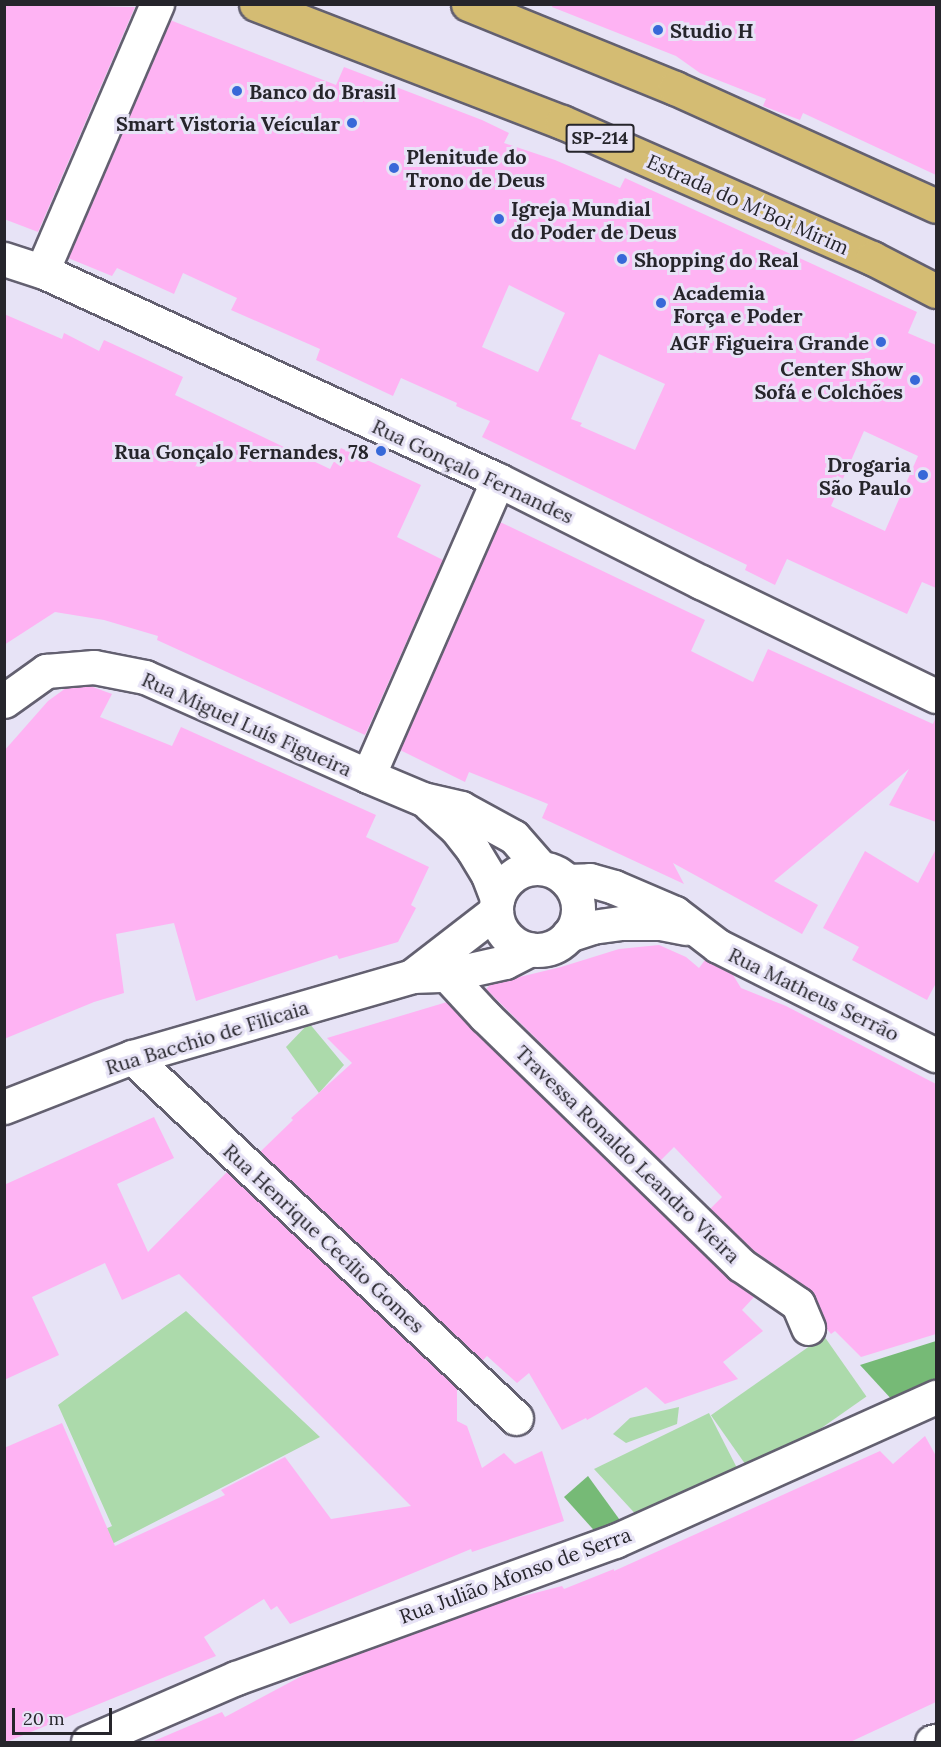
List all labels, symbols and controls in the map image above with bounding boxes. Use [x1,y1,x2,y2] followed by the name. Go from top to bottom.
[670,18,754,42] place label: Studio H
[651,23,665,37] marker: Studio H
[249,79,396,103] place label: Banco do Brasil
[230,84,244,98] marker: Banco do Brasil
[116,111,340,135] place label: Smart Vistoria Veícular
[345,116,359,130] marker: Smart Vistoria Veícular
[566,123,634,153] road number: SP-214
[406,144,545,191] place label: Plenitude do Trono de Deus
[643,149,853,259] street label: Estrada do M'Boi Mirim
[387,161,401,175] marker: Plenitude do Trono de Deus
[511,196,677,243] place label: Igreja Mundial do Poder de Deus
[492,212,506,226] marker: Igreja Mundial do Poder de Deus
[634,247,799,271] place label: Shopping do Real
[615,252,629,266] marker: Shopping do Real
[673,280,802,327] place label: Academia Força e Poder
[654,296,668,310] marker: Academia Força e Poder
[670,330,869,354] place label: AGF Figueira Grande
[874,335,888,349] marker: AGF Figueira Grande
[754,356,903,403] place label: Center Show Sofá e Colchões
[908,373,922,387] marker: Center Show Sofá e Colchões
[369,414,577,528] street label: Rua Gonçalo Fernandes
[114,439,369,463] place label: Rua Gonçalo Fernandes, 78
[374,444,388,458] marker: Rua Gonçalo Fernandes, 78
[819,452,911,499] place label: Drogaria São Paulo
[916,468,930,482] marker: Drogaria São Paulo
[138,667,356,781] street label: Rua Miguel Luís Figueira
[725,942,903,1046] street label: Rua Matheus Serrão
[103,995,311,1079] street label: Rua Bacchio de Filicaia
[511,1040,745,1268] street label: Travessa Ronaldo Leandro Vieira
[219,1139,429,1337] street label: Rua Henrique Cecílio Gomes
[396,1522,634,1628] street label: Rua Julião Afonso de Serra
[15,1696,116,1734] scale bar
[23,1707,65,1730] text: 20 m

